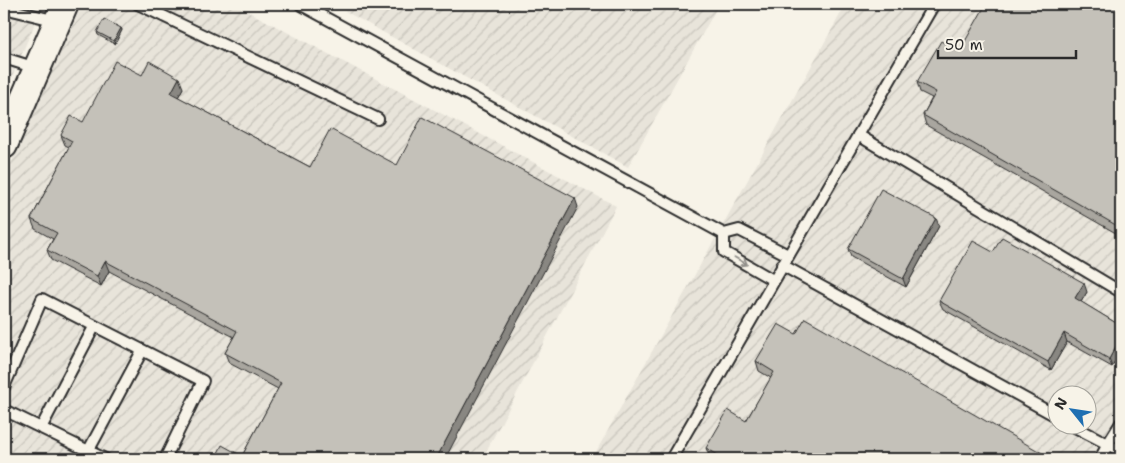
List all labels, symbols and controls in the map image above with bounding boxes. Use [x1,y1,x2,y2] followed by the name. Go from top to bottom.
[938,28,1075,60] scale bar
[945,35,983,55] text: 50 m
[733,257,747,267] one-way arrow
[1048,386,1098,436] north arrow
[1050,394,1071,413] text: N

